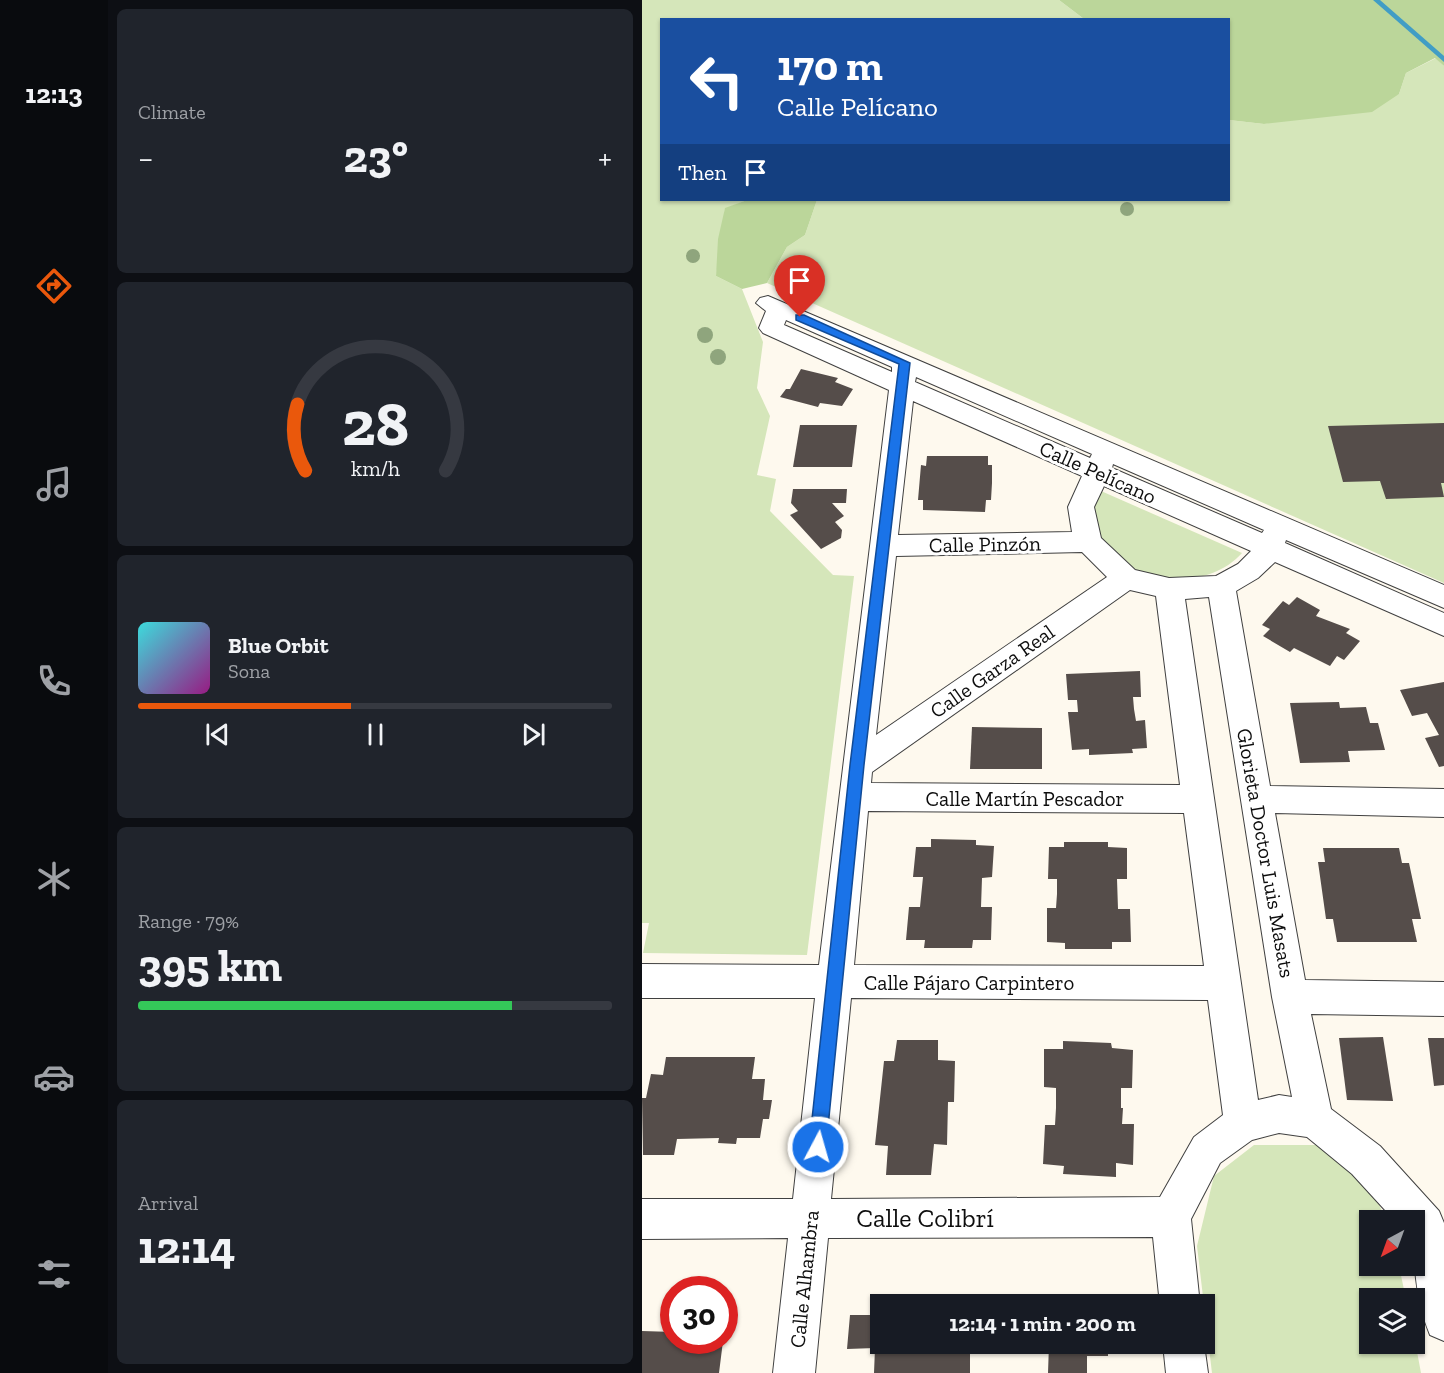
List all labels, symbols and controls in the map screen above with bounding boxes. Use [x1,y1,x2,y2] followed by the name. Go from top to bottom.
[777,40,883,91] text: 170 m
[678,42,756,120] icon: left
[25,78,83,110] text: 12:13
[777,91,938,123] text: Calle Pelícano
[138,100,206,124] text: Climate
[344,130,408,184] text: 23°
[138,138,153,177] text: −
[598,138,612,177] text: +
[739,156,772,189] icon: arrive
[678,159,727,186] text: Then
[774,255,825,317] pin
[783,264,816,297] icon: arrive
[33,265,75,307] icon: directions
[341,386,409,461] text: 28
[1036,435,1160,509] street label: Calle Pelícano
[351,456,399,481] text: km/h
[33,463,75,505] icon: music
[929,531,1041,557] street label: Calle Pinzón
[925,619,1059,723] street label: Calle Garza Real
[228,632,328,659] text: Blue Orbit
[228,659,270,683] text: Sona
[33,660,75,702] icon: phone
[201,718,234,751] icon: previous
[359,718,392,751] icon: pause
[517,718,550,751] icon: next
[1232,726,1300,980] street label: Glorieta Doctor Luis Masats
[926,786,1124,811] street label: Calle Martín Pescador
[33,858,75,900] icon: climate
[138,909,239,933] text: Range · 79%
[138,939,282,993] text: 395 km
[864,970,1074,996] street label: Calle Pájaro Carpintero
[33,1056,75,1098] icon: car
[786,1115,850,1179] position arrow
[138,1191,198,1215] text: Arrival
[856,1202,994,1234] street label: Calle Colibrí
[784,1209,824,1349] street label: Calle Alhambra
[1359,1210,1425,1276] north arrow
[1359,1210,1425,1354] map controls
[138,1221,235,1275] text: 12:14
[33,1253,75,1295] icon: filters
[660,1276,738,1354] speed limit sign: 30
[1359,1288,1425,1354] button: layers
[949,1310,1136,1337] text: 12:14 · 1 min · 200 m

